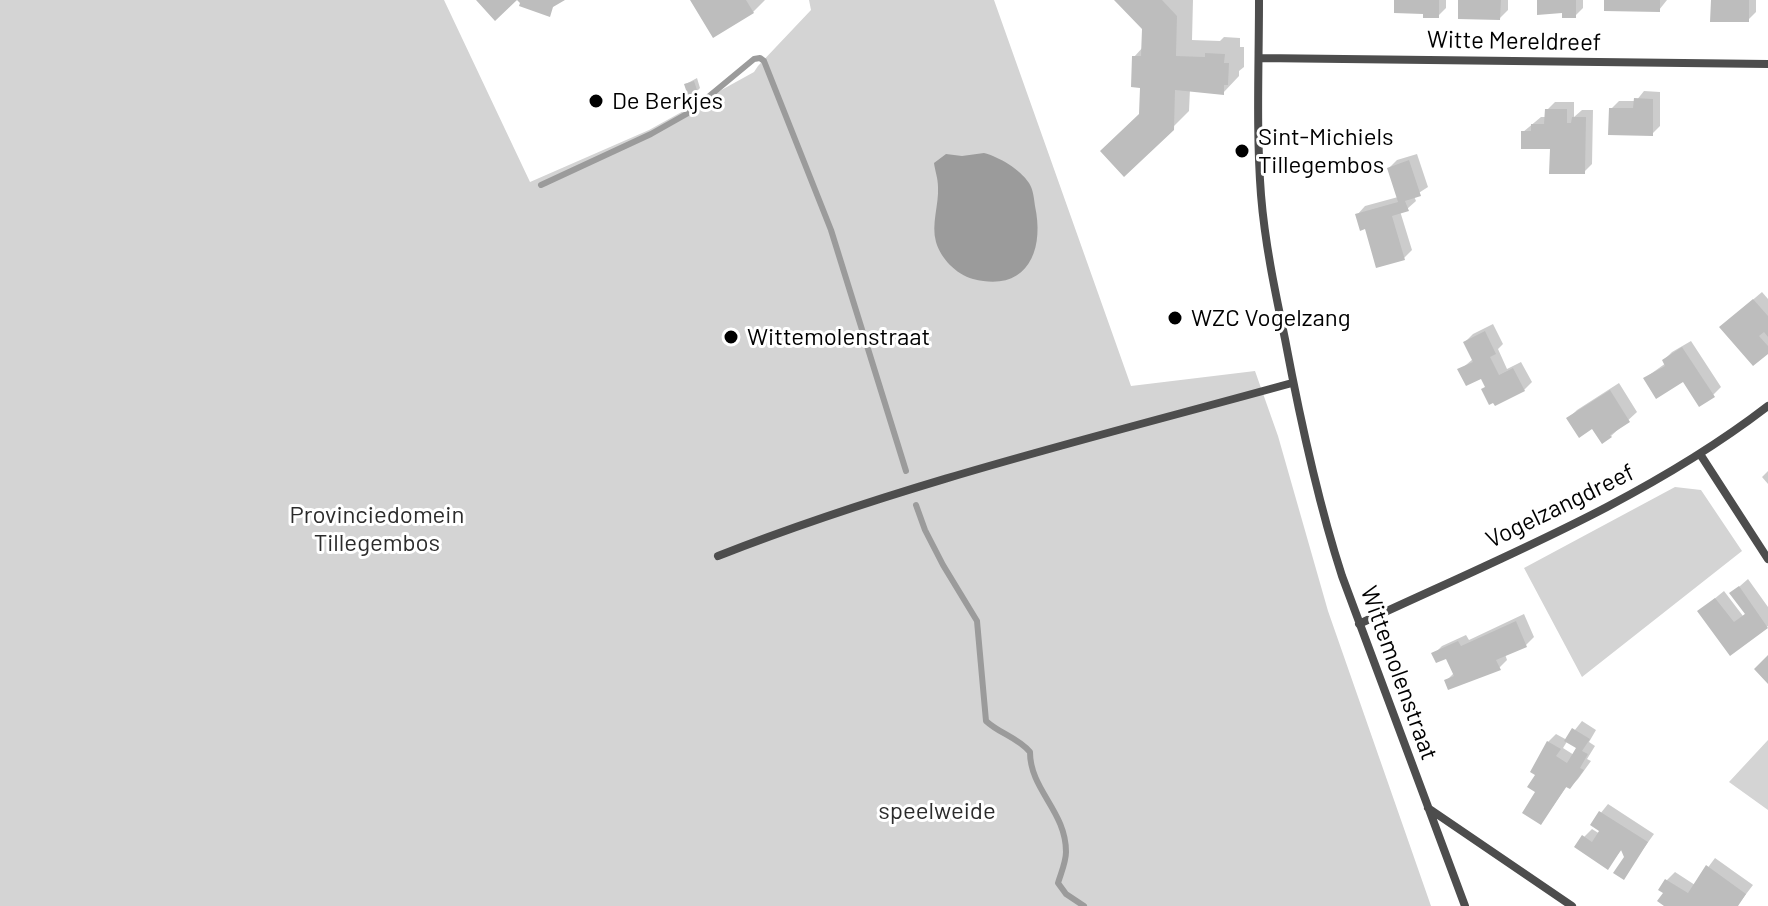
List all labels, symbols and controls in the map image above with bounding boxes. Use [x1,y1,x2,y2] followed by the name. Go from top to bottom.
[1427,25,1601,57] street label: Witte Mereldreef
[612,87,723,115] place label: De Berkjes
[587,92,605,110] marker: De Berkjes
[1258,123,1394,179] place label: Sint-Michiels Tillegembos
[1233,142,1251,160] marker: Sint-Michiels Tillegembos
[1191,304,1351,332] place label: WZC Vogelzang
[1166,309,1184,327] marker: WZC Vogelzang
[747,323,930,351] place label: Wittemolenstraat
[722,328,740,346] marker: Wittemolenstraat
[1481,458,1639,554] street label: Vogelzangdreef
[290,501,464,557] park label: Provinciedomein Tillegembos
[1354,582,1444,764] street label: Wittemolenstraat
[878,797,996,825] park label: speelweide

